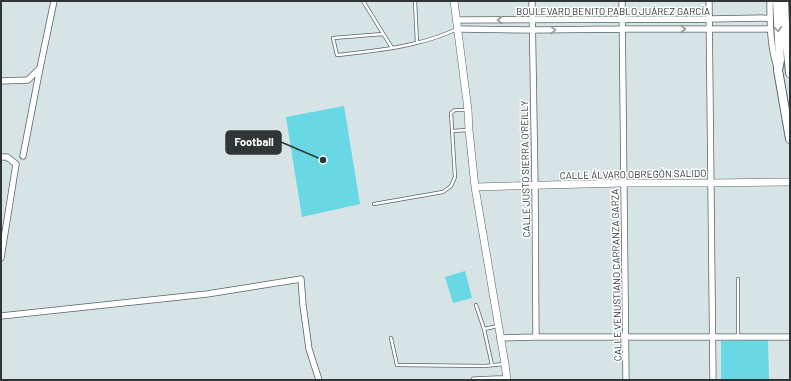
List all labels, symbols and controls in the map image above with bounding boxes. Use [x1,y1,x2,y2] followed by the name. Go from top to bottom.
[516,5,710,17] street label: BOULEVARD BENITO PABLO JUÁREZ GARCÍA
[497,16,503,24] one-way arrow
[680,25,686,33] one-way arrow
[550,26,556,34] one-way arrow
[774,26,782,32] one-way arrow
[518,100,532,238] street label: CALLE JUSTO SIERRA O'REILLY
[226,131,281,154] callout: Football
[234,135,274,148] text: Football
[560,167,706,181] street label: CALLE ÁLVARO OBREGÓN SALIDO
[608,189,624,361] street label: CALLE VENUSTIANO CARRANZA GARZA

